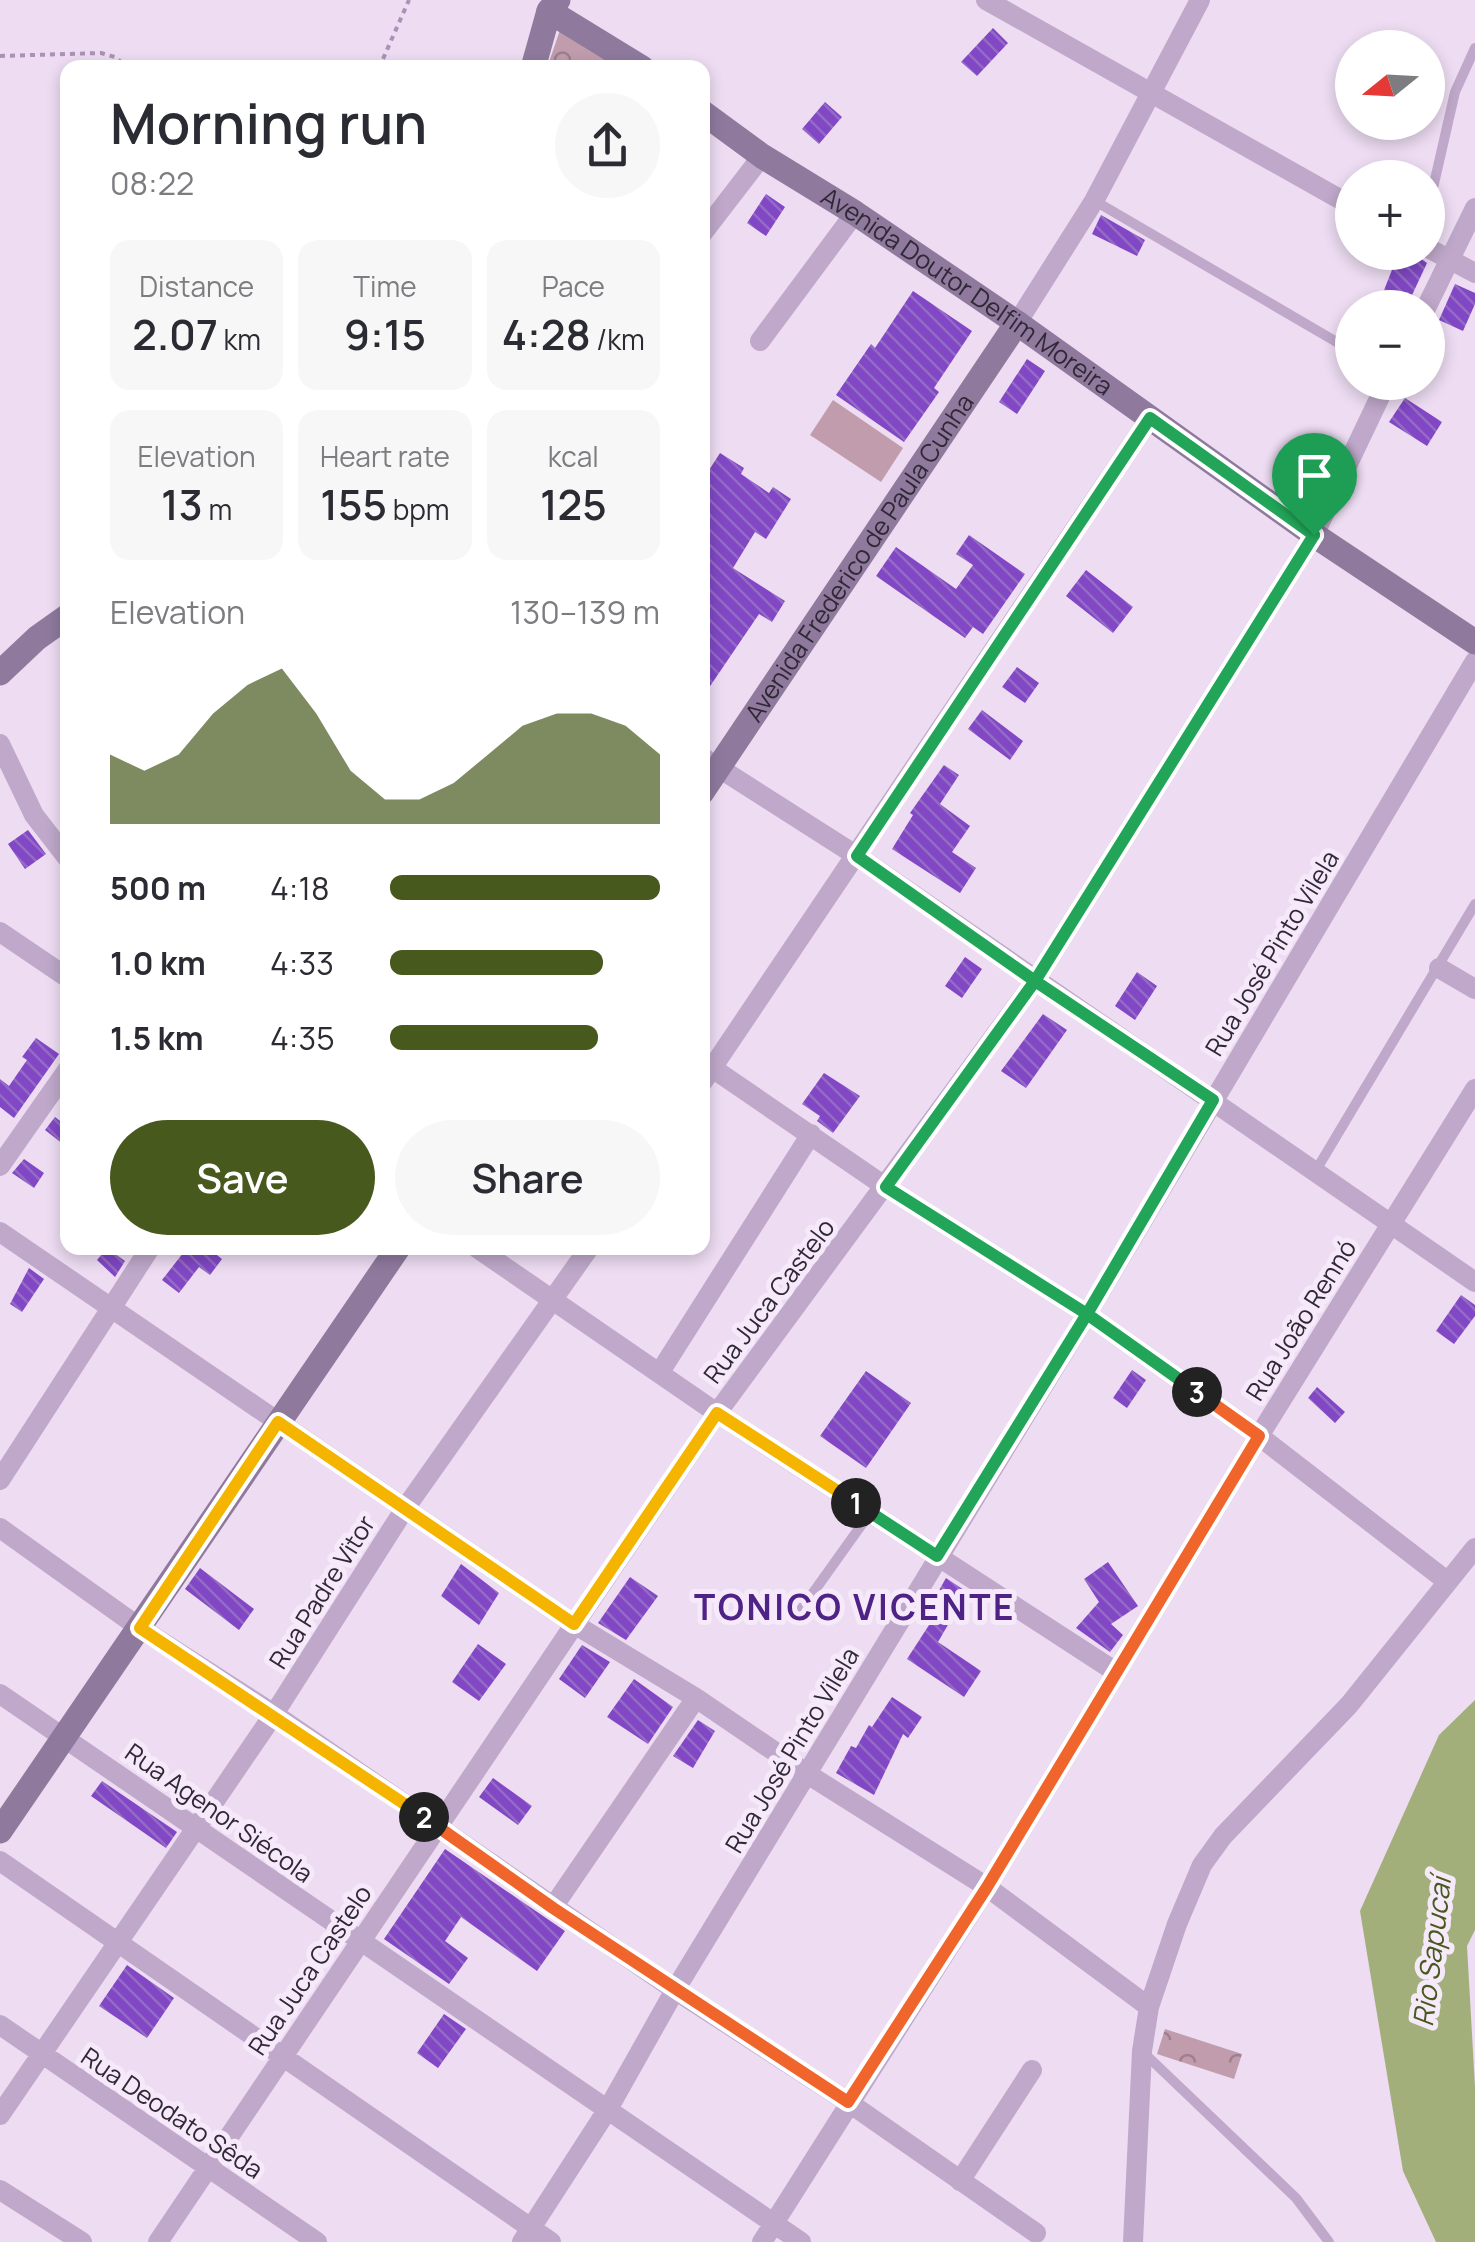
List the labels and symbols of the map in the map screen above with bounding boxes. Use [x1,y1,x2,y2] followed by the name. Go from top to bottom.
[1335,30,1445,140] north arrow
[815,178,1120,403] street label: Avenida Doutor Delfim Moreira
[736,387,982,728] street label: Avenida Frederico de Paula Cunha
[1272,433,1357,536] pin
[1196,843,1347,1062] street label: Rua José Pinto Vilela
[695,1211,842,1390] street label: Rua Juca Castelo
[1237,1232,1364,1407] street label: Rua João Rennó
[1172,1367,1222,1417] pin: 3
[831,1478,881,1528] pin: 1
[260,1508,383,1675] street label: Rua Padre Vitor
[694,1583,1016,1631] district label: TONICO VICENTE
[716,1640,867,1859] street label: Rua José Pinto Vilela
[118,1735,320,1891] street label: Rua Agenor Siécola
[399,1792,449,1842] pin: 2
[1403,1870,1460,2029] water label: Rio Sapucaí
[240,1878,380,2062] street label: Rua Juca Castelo
[74,2039,270,2186] street label: Rua Deodato Sêda

